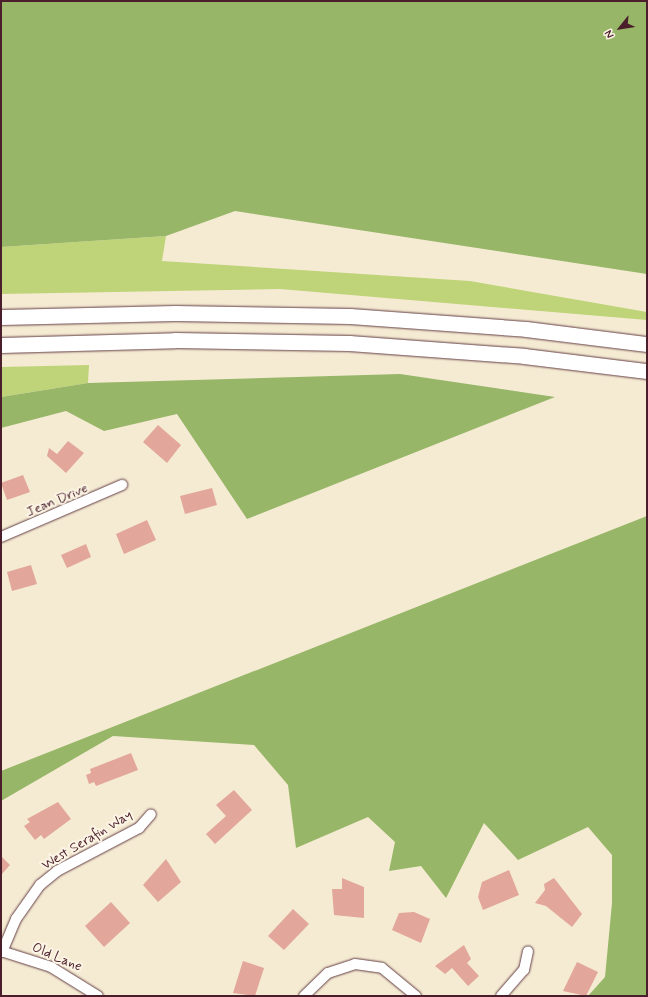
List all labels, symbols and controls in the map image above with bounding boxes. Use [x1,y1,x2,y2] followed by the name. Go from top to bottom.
[600,8,640,48] north arrow
[602,27,618,41] text: N
[24,480,90,520] street label: Jean Drive
[38,806,136,874] street label: West Serafin Way
[29,939,85,975] street label: Old Lane

